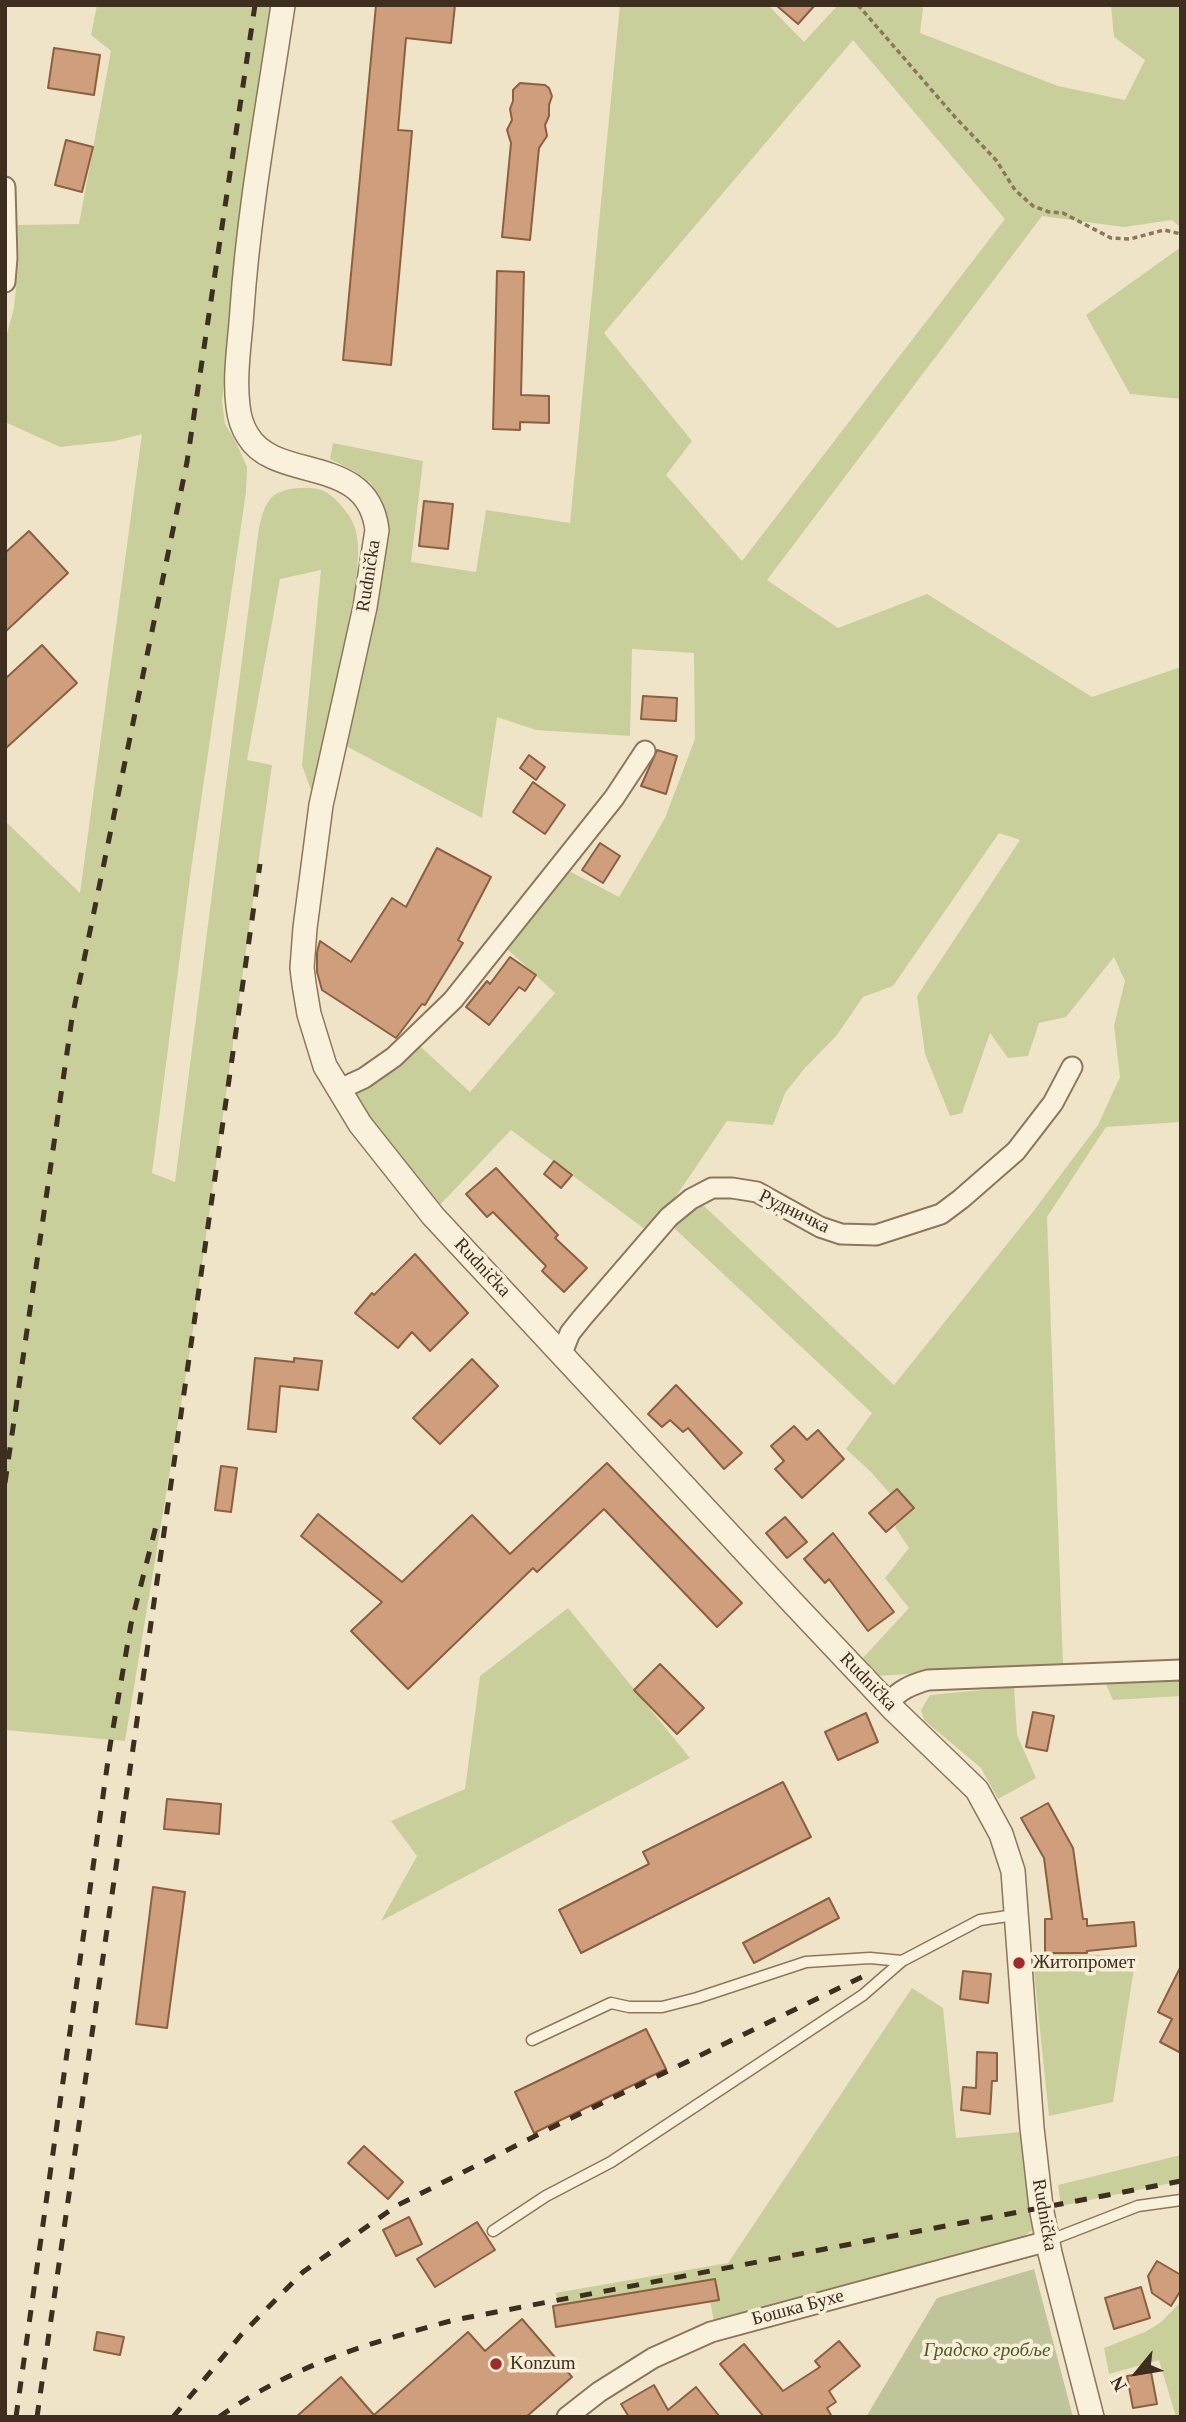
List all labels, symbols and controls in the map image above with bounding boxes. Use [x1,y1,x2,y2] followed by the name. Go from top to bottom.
[352,538,386,614] street label: Rudnička
[755,1185,833,1239] street label: Рудничка
[449,1234,515,1302] street label: Rudnička
[835,1648,901,1716] street label: Rudnička
[1033,1952,1135,1974] place label: Житопромет
[1011,1955,1027,1971] marker: Житопромет
[1026,2177,1062,2253] street label: Rudnička
[749,2285,847,2331] street label: Бошка Бухе
[1102,2338,1172,2408] north arrow
[924,2340,1050,2362] park label: Градско гробље
[510,2353,575,2375] place label: Konzum
[488,2356,504,2372] marker: Konzum
[1106,2373,1131,2395] text: N

